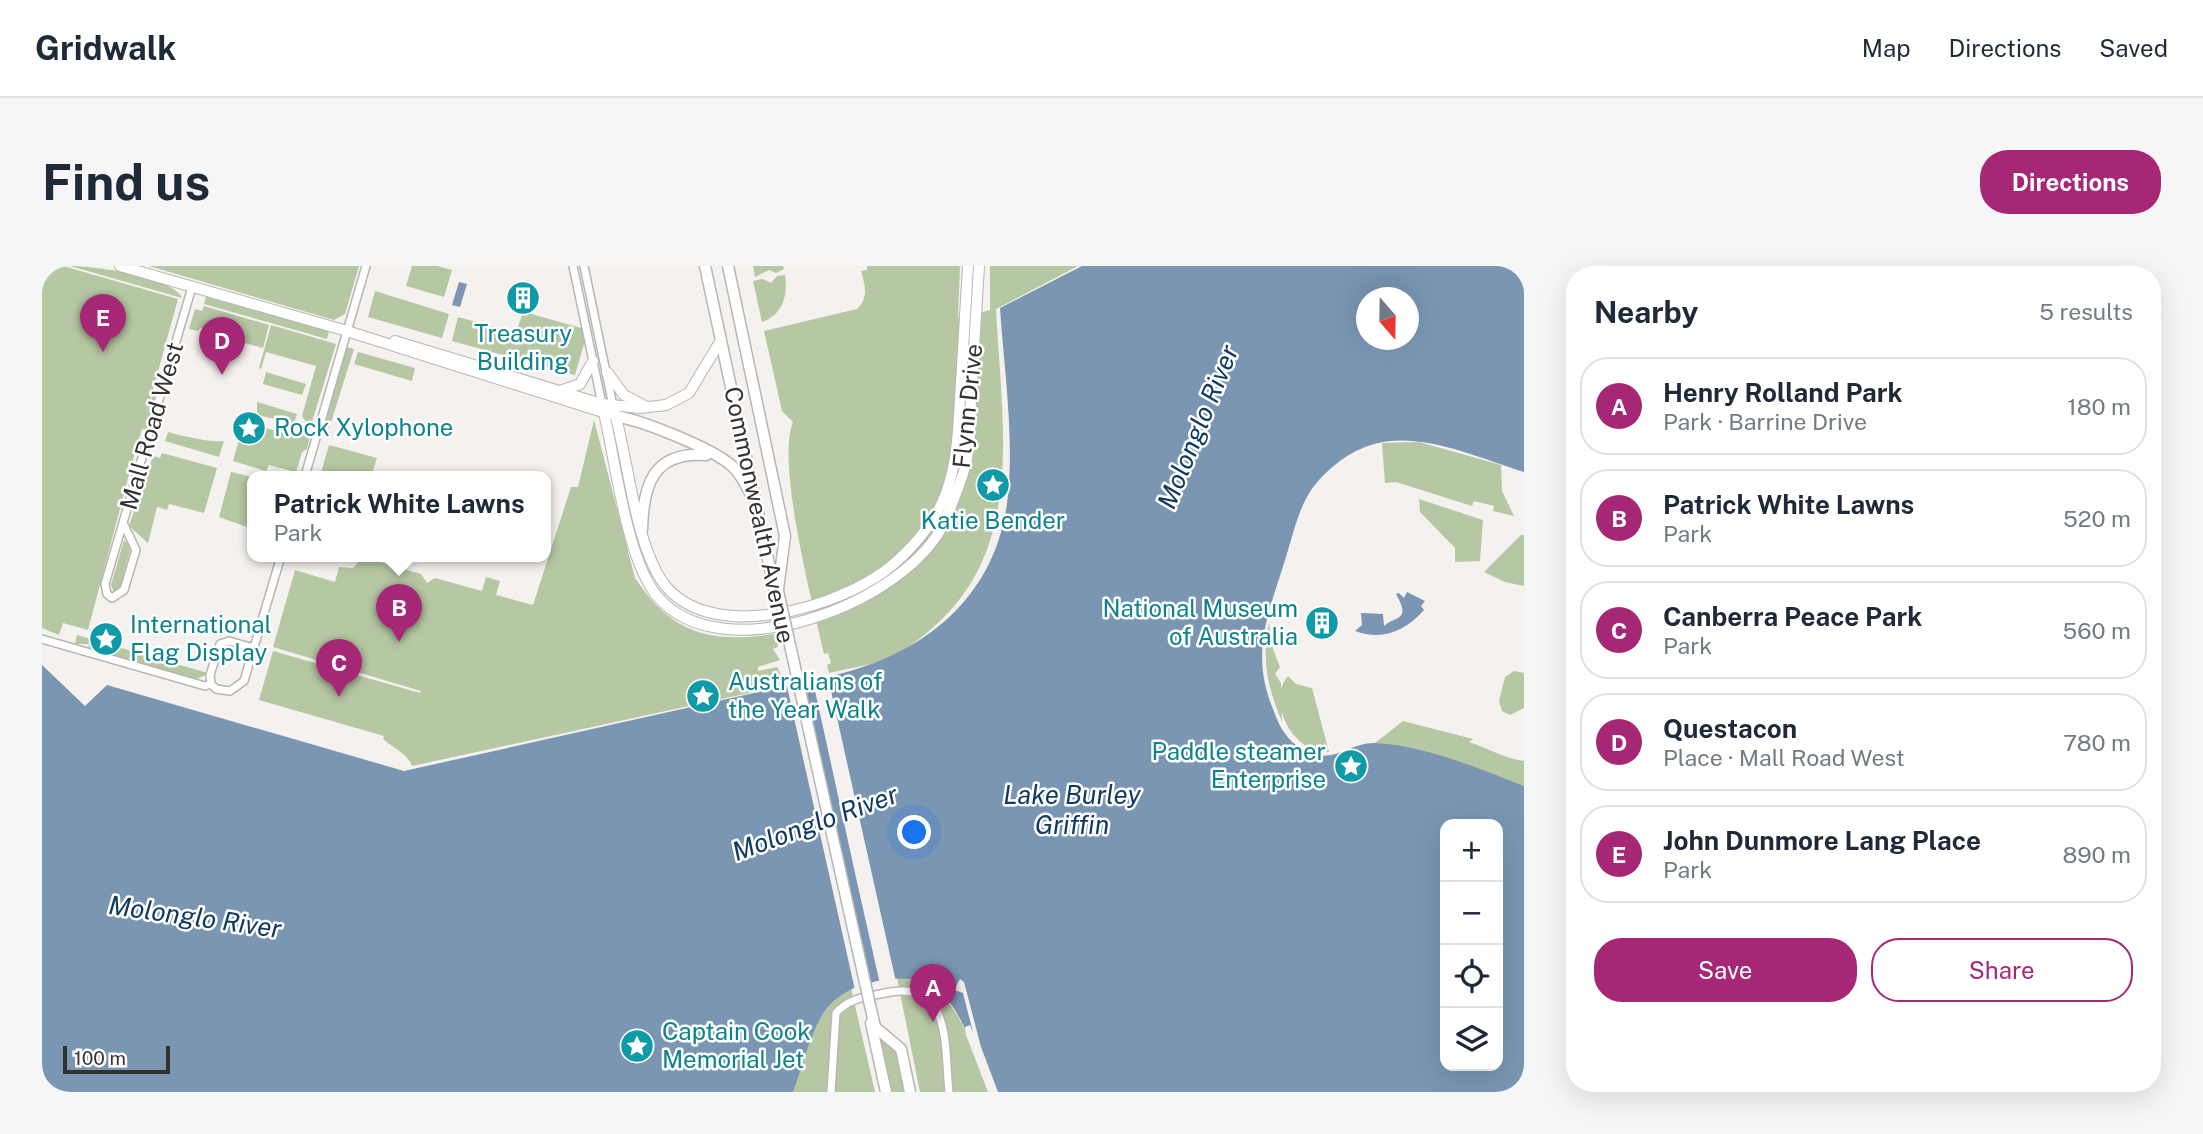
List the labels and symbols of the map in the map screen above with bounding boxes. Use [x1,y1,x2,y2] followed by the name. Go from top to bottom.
[504,279,542,317] building icon: Treasury Building
[1356,287,1419,350] north arrow
[80,294,126,352] pin: E
[199,317,245,375] pin: D
[474,319,572,375] place label: Treasury Building
[114,339,188,513] street label: Mall Road West
[1151,340,1245,513] water label: Molonglo River
[947,342,987,469] street label: Flynn Drive
[719,384,801,646] street label: Commonwealth Avenue
[230,409,268,447] place icon: Rock Xylophone
[274,413,453,441] place label: Rock Xylophone
[974,466,1012,504] place icon: Katie Bender
[921,506,1065,534] place label: Katie Bender
[376,584,422,642] pin: B
[1102,594,1298,650] place label: National Museum of Australia
[1303,604,1341,642] building icon: National Museum of Australia
[130,610,272,666] place label: International Flag Display
[87,620,125,658] place icon: International Flag Display
[316,639,362,697] pin: C
[728,667,882,723] place label: Australians of the Year Walk
[684,677,722,715] place icon: Australians of the Year Walk
[1152,737,1326,793] place label: Paddle steamer Enterprise
[1332,747,1370,785] place icon: Paddle steamer Enterprise
[728,778,902,867] water label: Molonglo River
[1003,779,1141,840] water label: Lake Burley Griffin
[897,815,931,849] your location
[107,889,284,944] water label: Molonglo River
[910,964,956,1022] pin: A
[662,1017,811,1073] place label: Captain Cook Memorial Jet
[618,1027,656,1065] place icon: Captain Cook Memorial Jet
[63,1043,170,1075] scale bar

